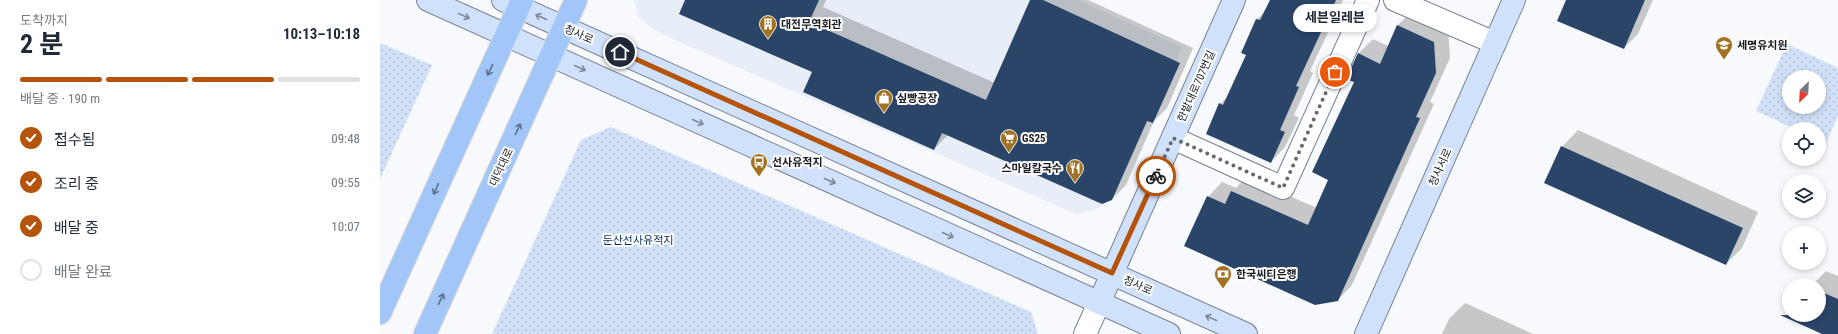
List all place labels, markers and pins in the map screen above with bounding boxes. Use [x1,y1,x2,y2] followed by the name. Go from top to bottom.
[1293,4,1377,32] callout: 세븐일레븐
[758,14,778,39] building icon: 대전무역회관
[781,18,842,31] place label: 대전무역회관
[603,35,637,69] pin
[1714,35,1734,60] school or university icon: 세명유치원
[1737,39,1788,52] place label: 세명유치원
[1318,55,1352,89] pin
[874,88,894,113] shop icon: 싶빵공장
[897,92,937,105] place label: 싶빵공장
[999,128,1019,153] supermarket icon: GS25
[1022,132,1046,145] place label: GS25
[749,152,769,177] bus stop icon: 선사유적지
[772,156,823,169] place label: 선사유적지
[1065,158,1085,183] restaurant icon: 스마일칼국수
[1001,162,1062,175] place label: 스마일칼국수
[1213,264,1233,289] bank icon: 한국씨티은행
[1236,268,1297,281] place label: 한국씨티은행

